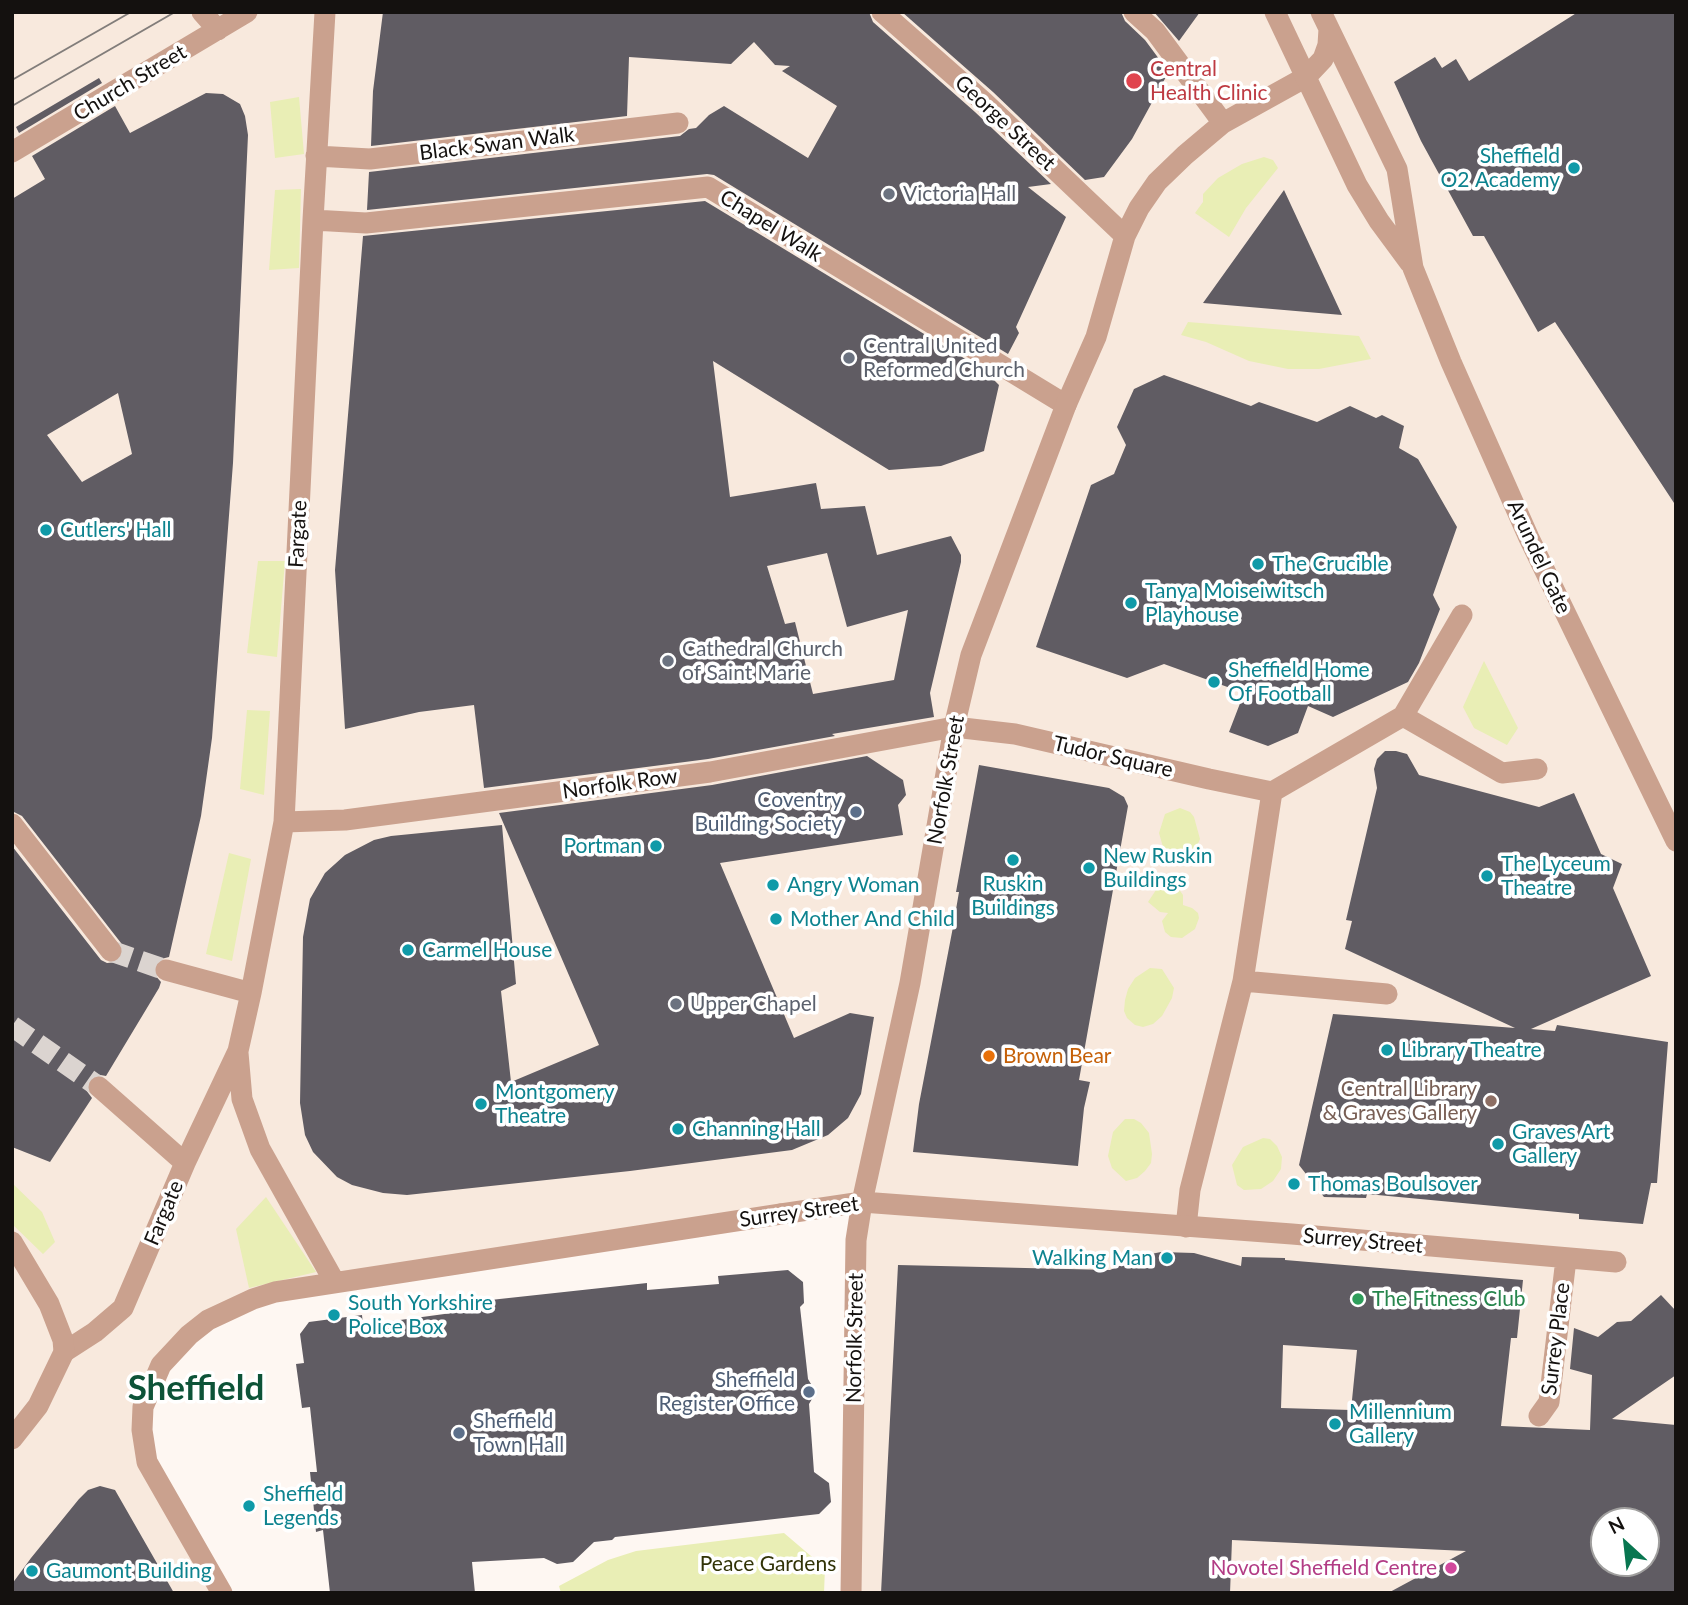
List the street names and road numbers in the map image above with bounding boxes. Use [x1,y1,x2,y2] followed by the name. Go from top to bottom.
[69,39,191,127] street label: Church Street
[950,70,1060,176] street label: George Street
[418,122,576,166] street label: Black Swan Walk
[715,185,827,267] street label: Chapel Walk
[1502,496,1576,618] street label: Arundel Gate
[284,499,312,569] street label: Fargate
[922,714,970,846] street label: Norfolk Street
[1051,731,1175,783] street label: Tudor Square
[561,763,679,805] street label: Norfolk Row
[139,1177,189,1249] street label: Fargate
[738,1191,860,1233] street label: Surrey Street
[1302,1223,1424,1259] street label: Surrey Street
[841,1273,869,1403] street label: Norfolk Street
[1537,1281,1575,1397] street label: Surrey Place

